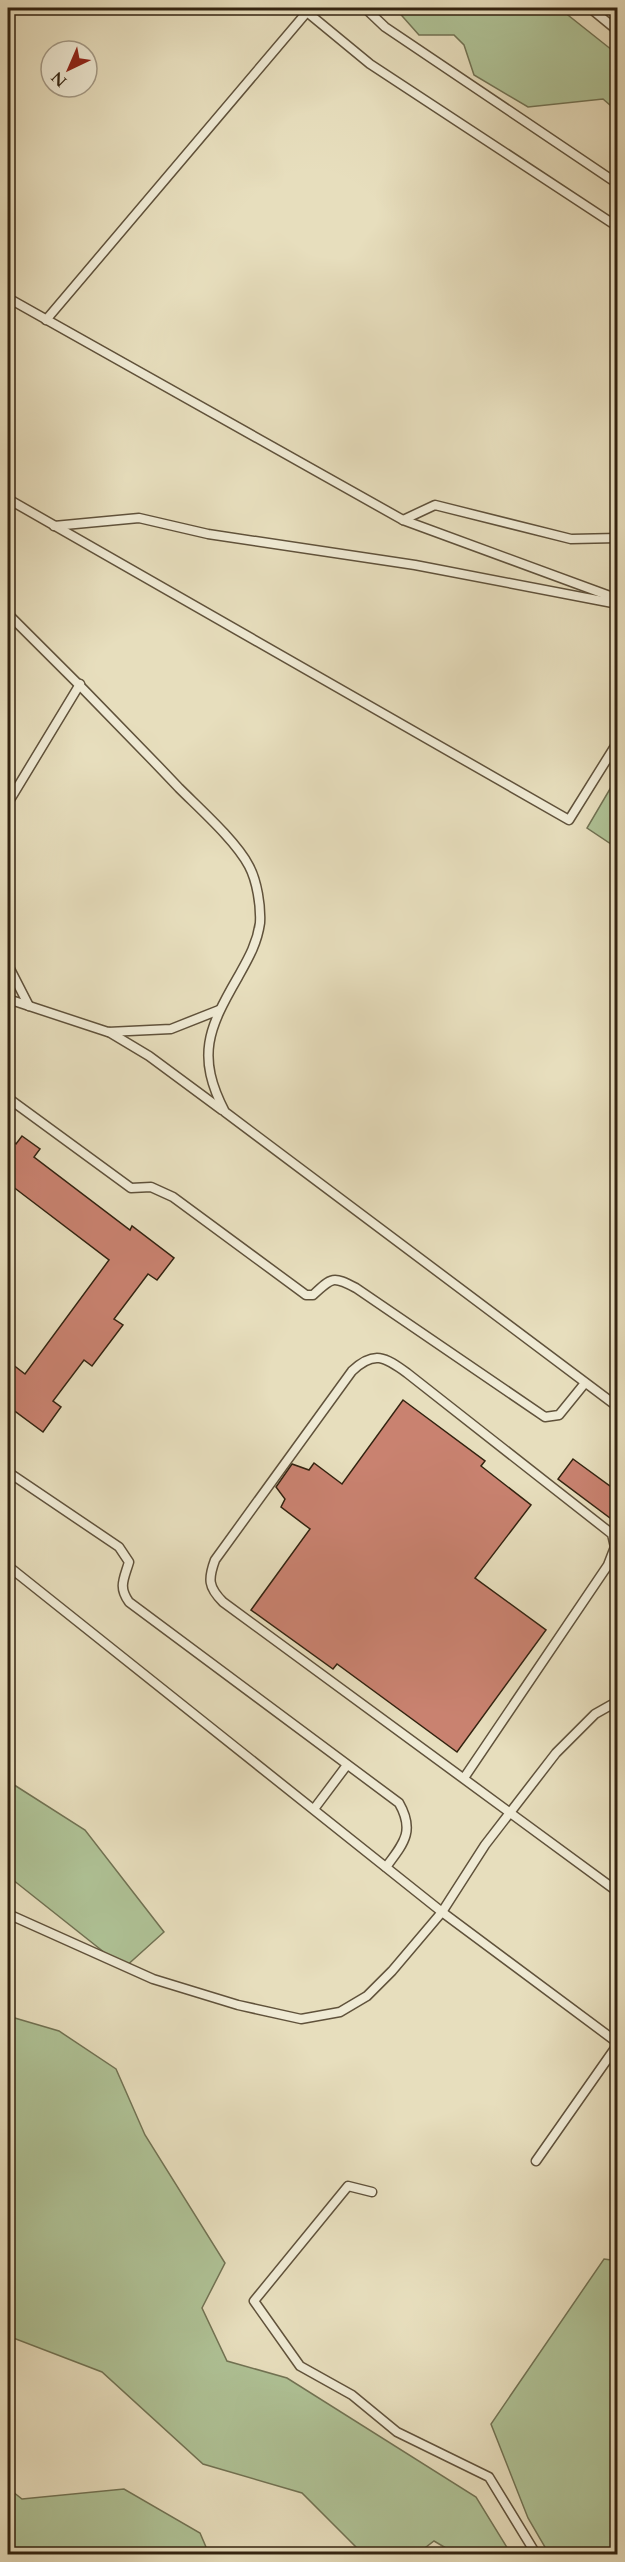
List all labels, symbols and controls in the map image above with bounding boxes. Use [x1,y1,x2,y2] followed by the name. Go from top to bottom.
[39,39,99,99] north arrow
[47,66,72,92] text: N

